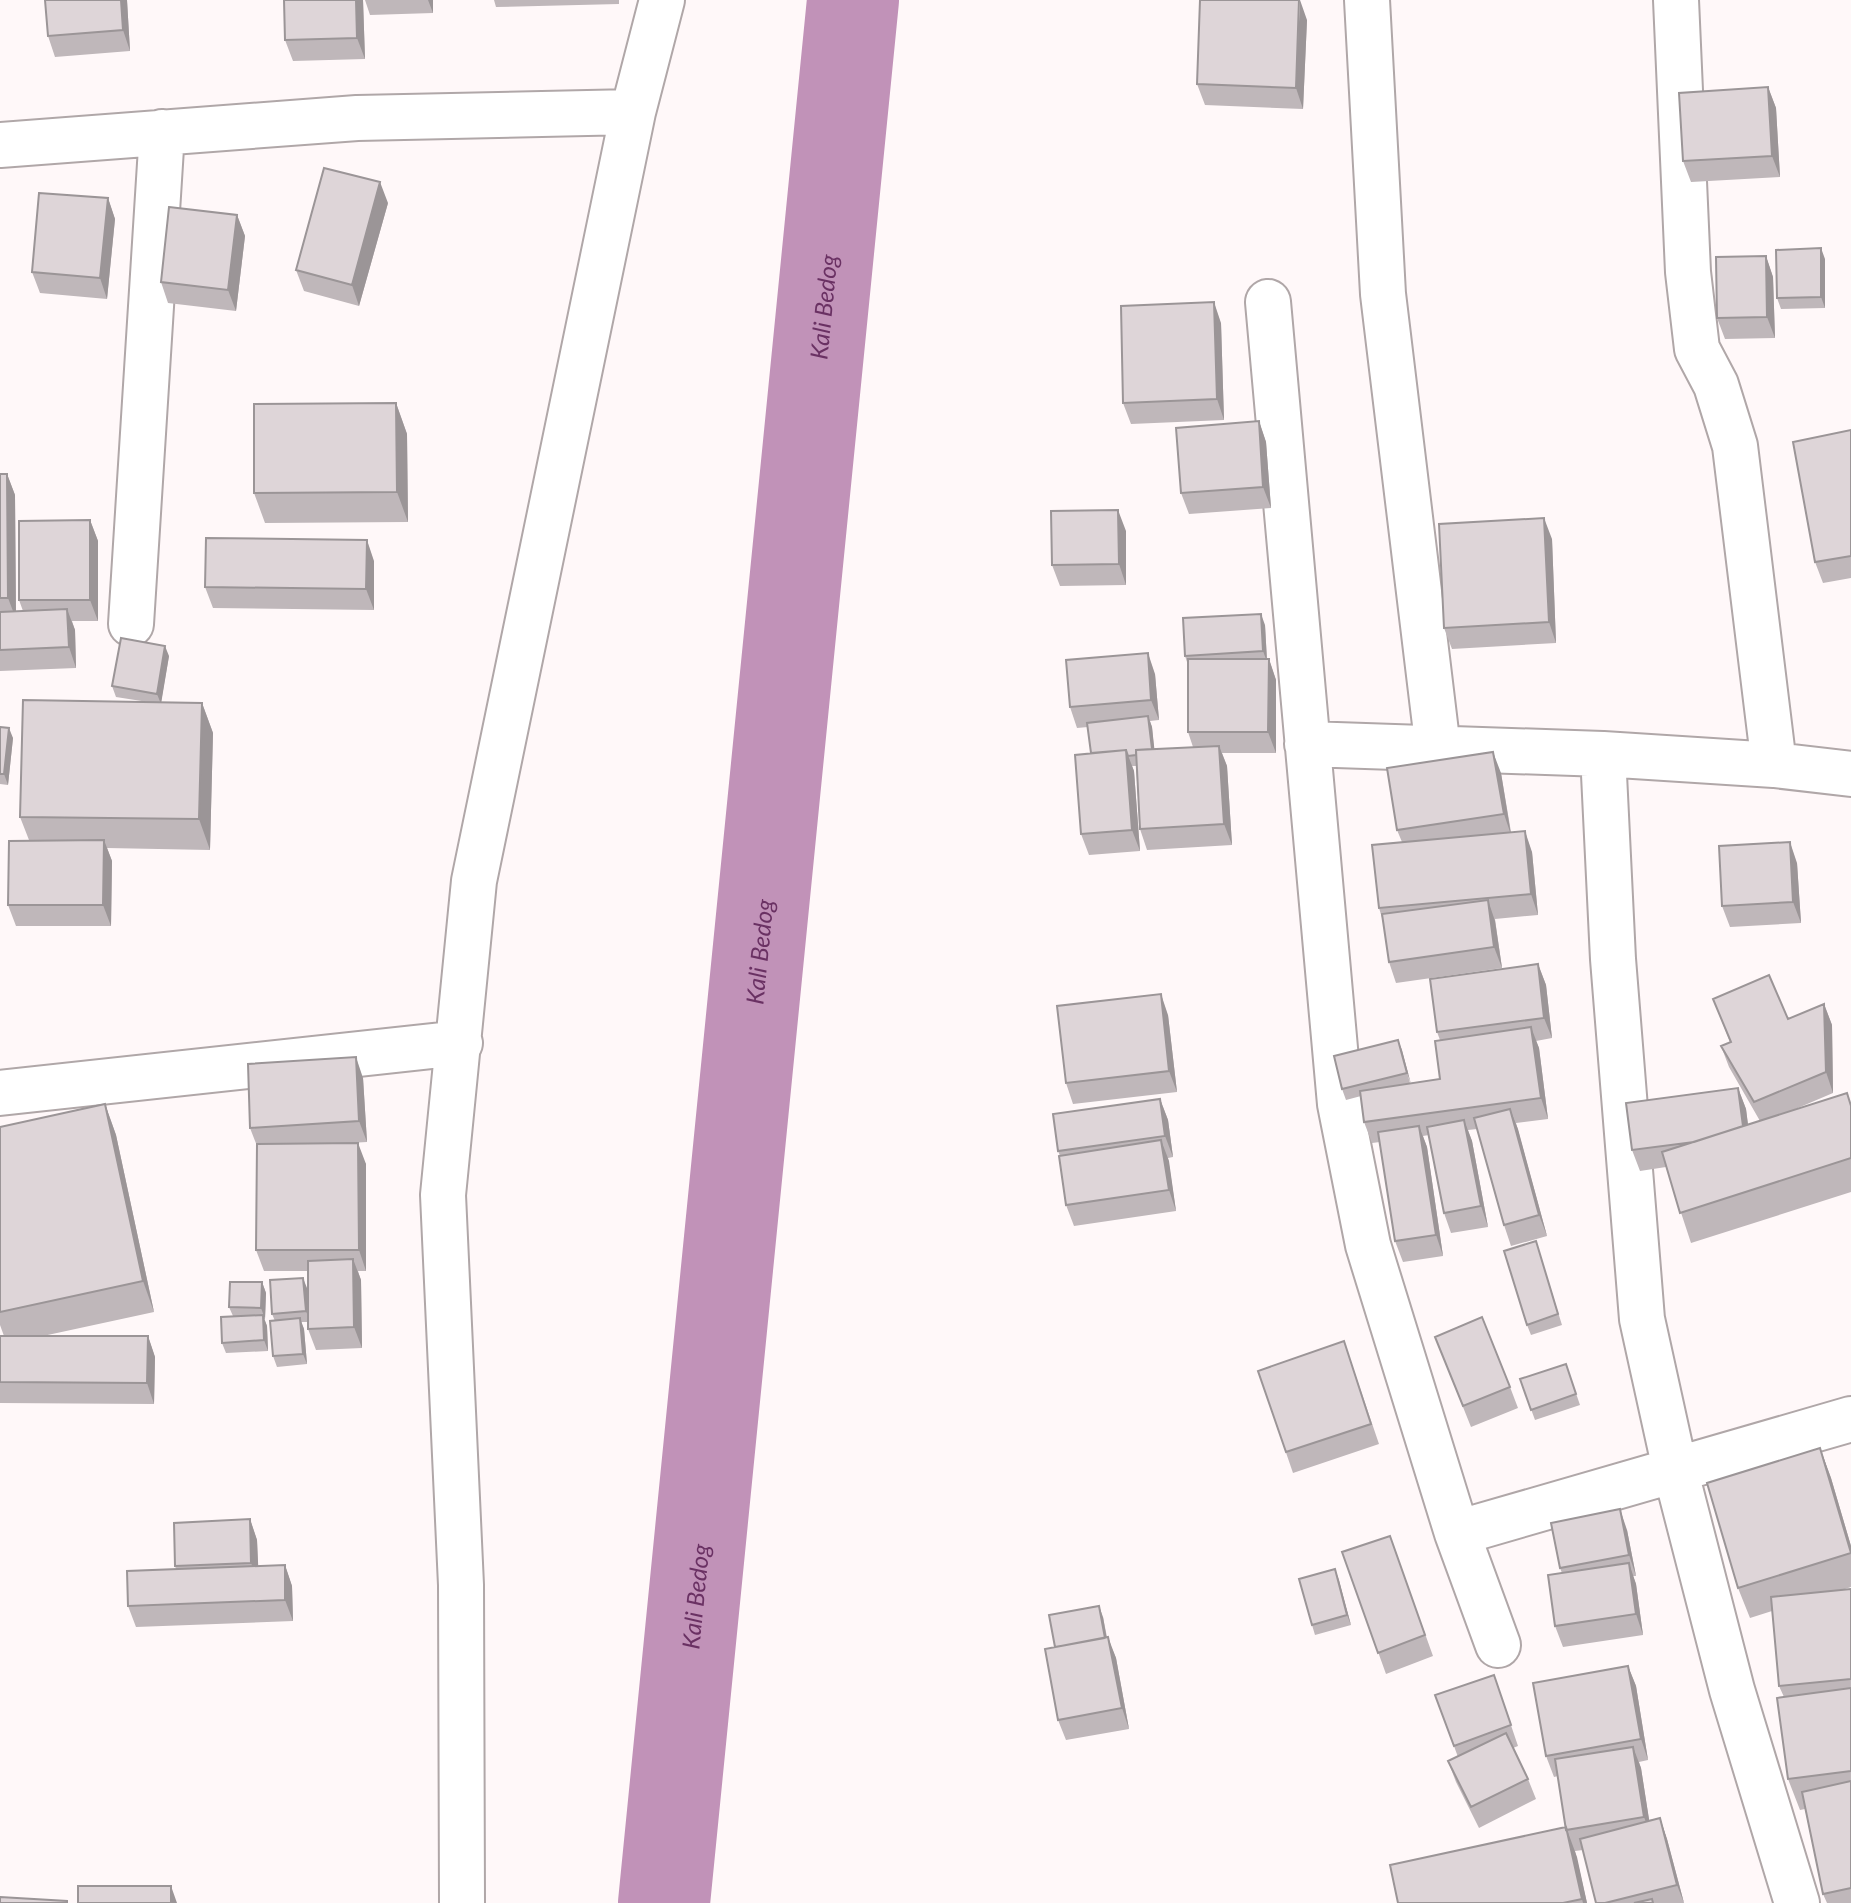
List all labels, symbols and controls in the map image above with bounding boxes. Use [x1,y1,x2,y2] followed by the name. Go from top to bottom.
[803,253,842,361] water label: Kali Bedog
[739,897,778,1006] water label: Kali Bedog
[675,1542,714,1650] water label: Kali Bedog

